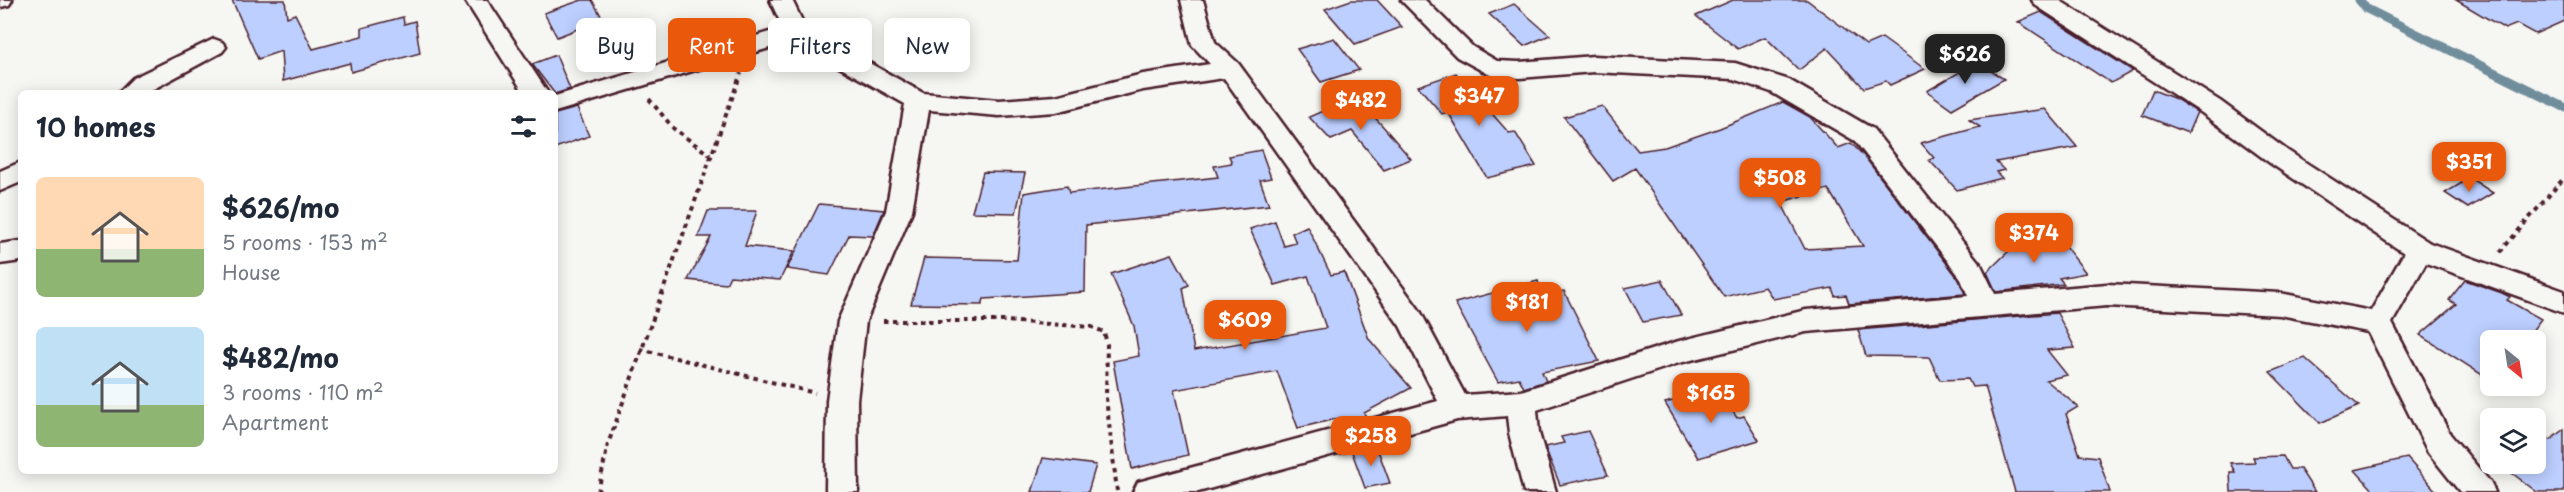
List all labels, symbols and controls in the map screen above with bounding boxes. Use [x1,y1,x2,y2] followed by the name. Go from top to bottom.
[576,18,656,72] chip: Buy
[668,18,756,72] chip: Rent
[768,18,872,72] chip: Filters
[884,18,970,72] chip: New
[1929,34,2001,85] pin: $626
[1939,38,1991,68] text: $626
[1443,76,1515,127] pin: $347
[1325,80,1397,131] pin: $482
[1454,80,1504,110] text: $347
[1335,84,1387,114] text: $482
[36,107,156,146] text: 10 homes
[507,110,540,143] icon: filters
[2433,142,2505,193] pin: $351
[2446,146,2492,176] text: $351
[1744,158,1816,209] pin: $508
[1754,162,1806,192] text: $508
[222,188,339,227] text: $626/mo
[84,201,156,273] icon: home
[1998,213,2070,264] pin: $374
[2009,217,2059,247] text: $374
[222,227,388,257] text: 5 rooms · 153 m²
[222,257,281,287] text: House
[1491,282,1563,333] pin: $181
[1505,286,1549,316] text: $181
[1209,300,1281,351] pin: $609
[1218,304,1272,334] text: $609
[2480,330,2546,396] north arrow
[2480,330,2546,474] map controls
[222,338,339,377] text: $482/mo
[84,351,156,423] icon: home
[1675,373,1747,424] pin: $165
[222,377,384,407] text: 3 rooms · 110 m²
[1686,377,1736,407] text: $165
[222,407,329,437] text: Apartment
[2480,408,2546,474] button: layers
[1335,416,1407,467] pin: $258
[1345,420,1397,450] text: $258

